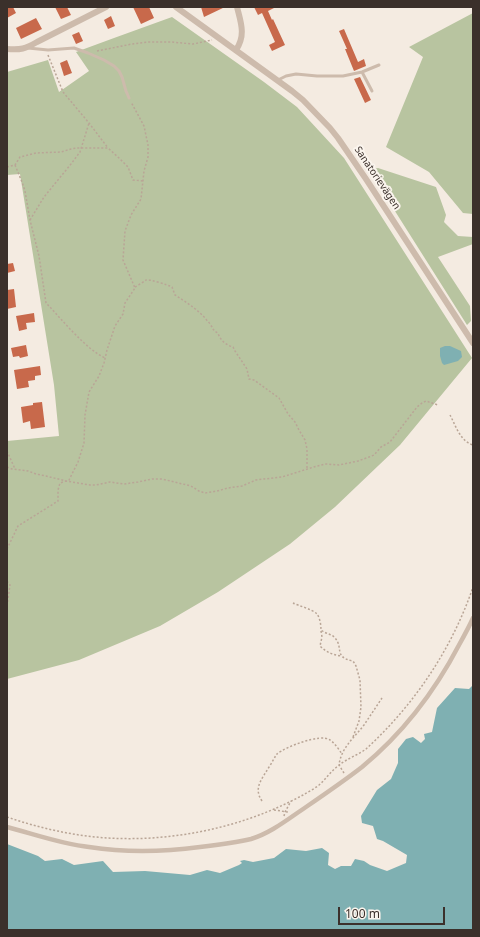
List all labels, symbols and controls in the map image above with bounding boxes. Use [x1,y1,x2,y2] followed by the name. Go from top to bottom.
[352,144,402,212] street label: Sanatorievägen
[340,899,447,925] scale bar
[345,905,380,922] text: 100 m

